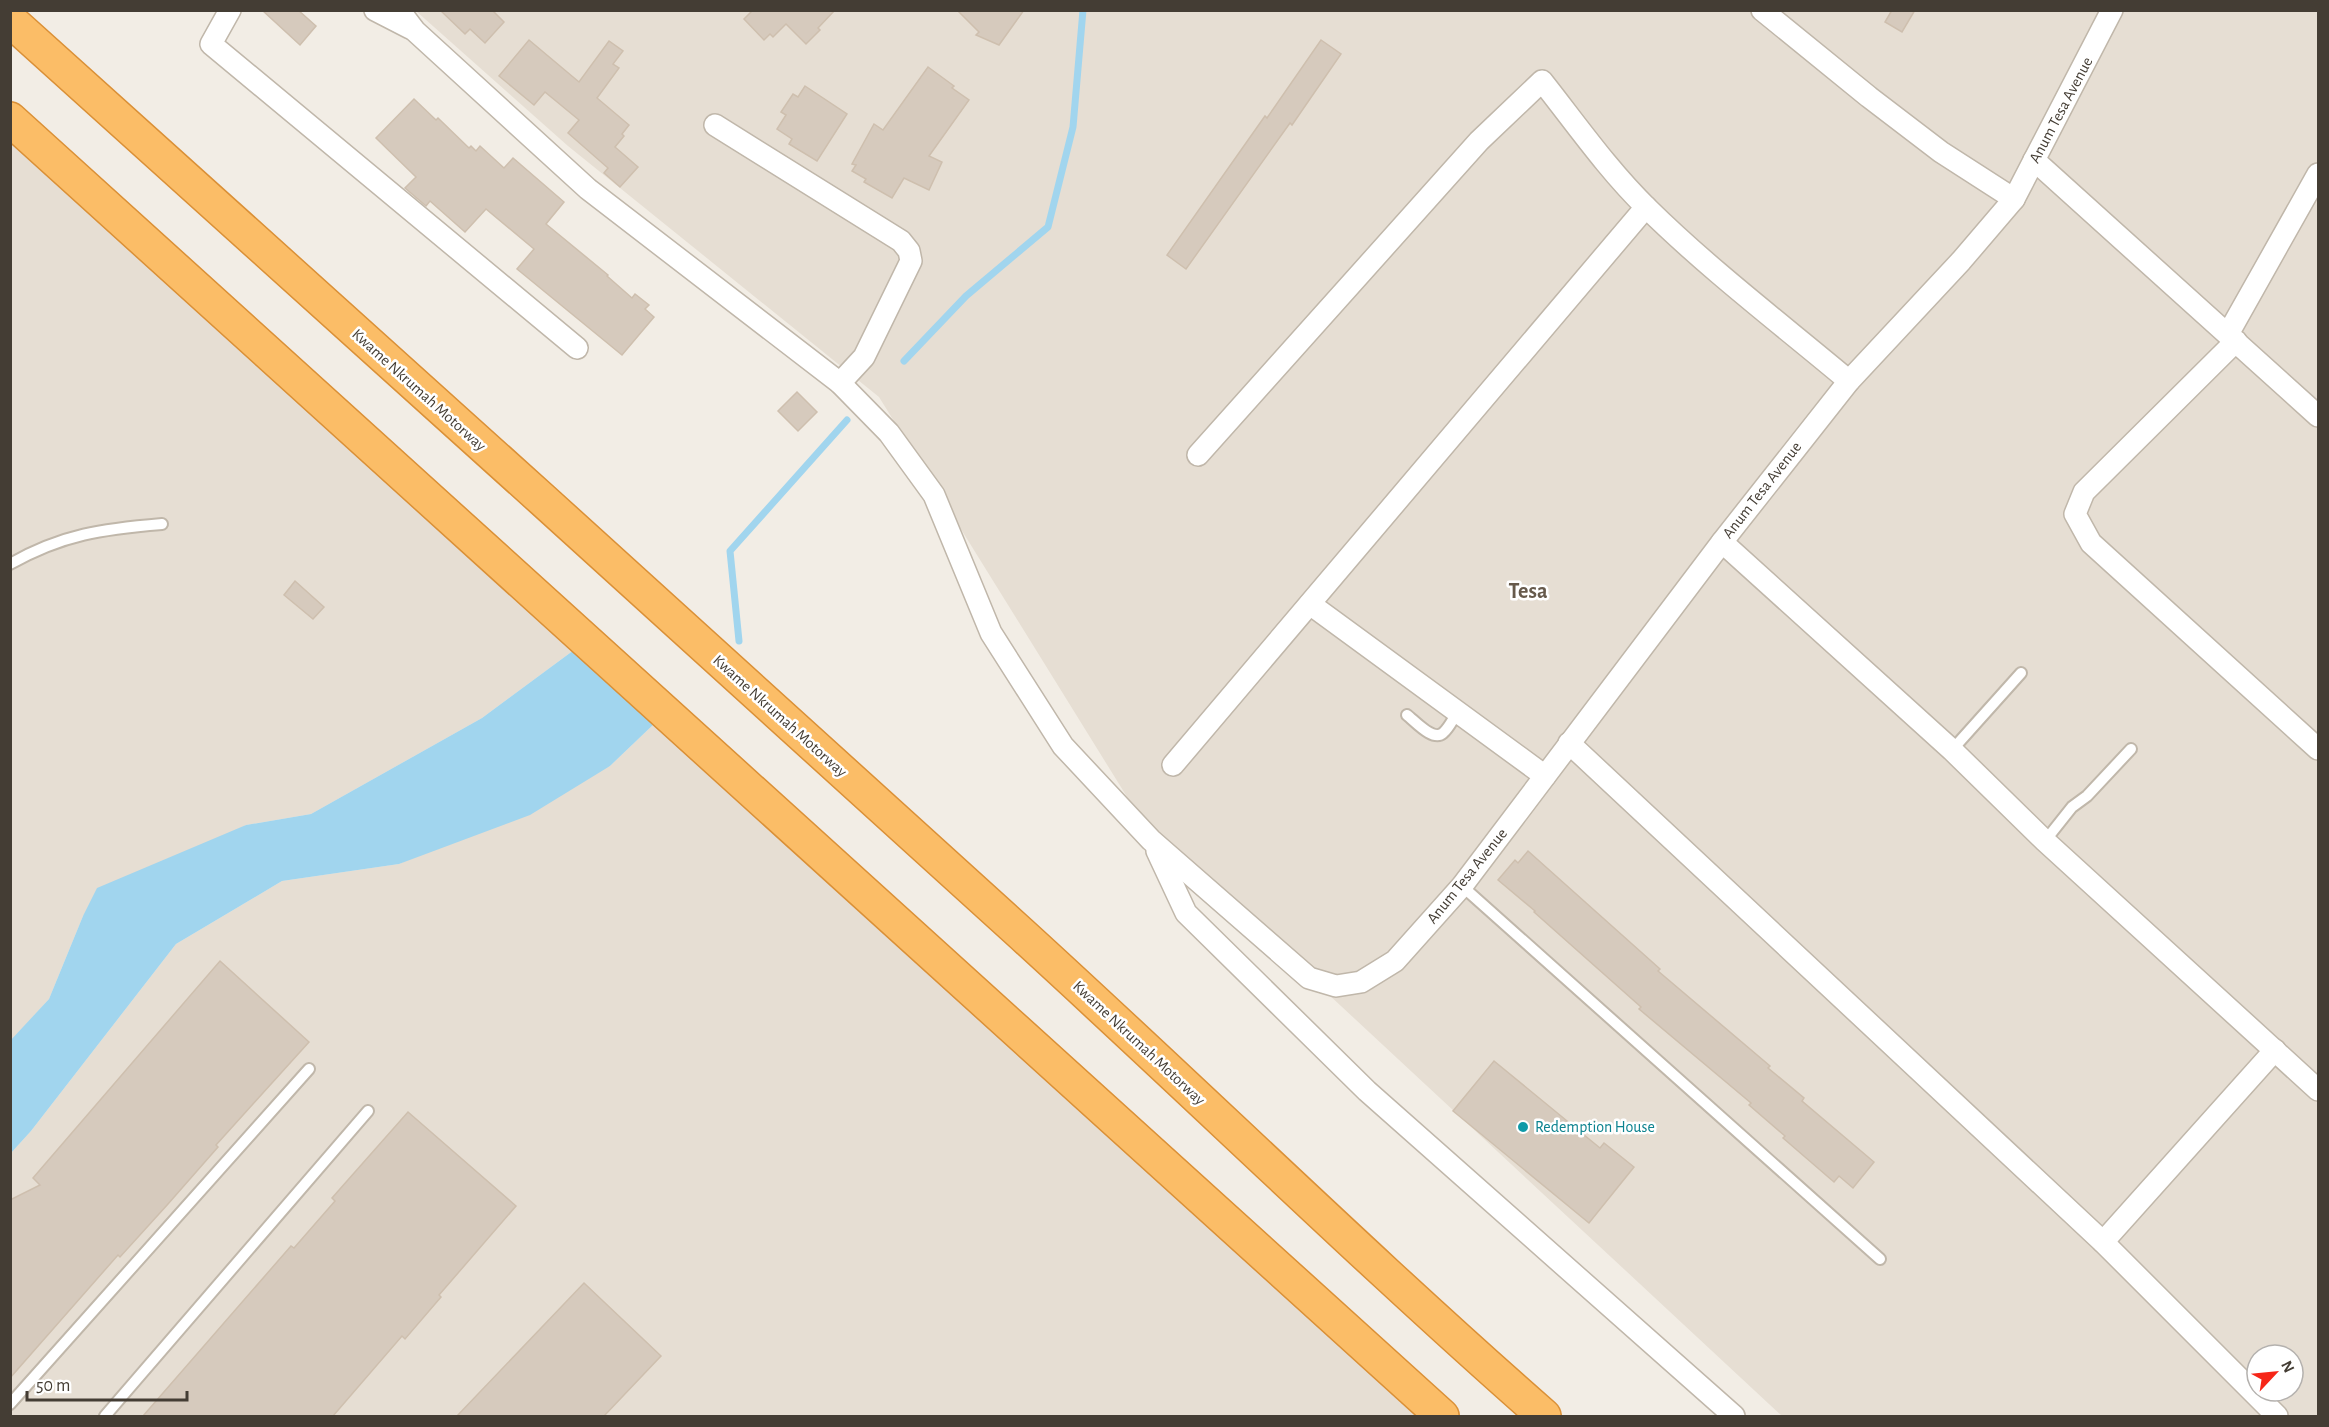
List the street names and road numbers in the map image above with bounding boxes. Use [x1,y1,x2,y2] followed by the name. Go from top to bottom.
[2026,54,2096,166] street label: Anum Tesa Avenue
[348,326,489,455] street label: Kwame Nkrumah Motorway
[1720,439,1804,541] street label: Anum Tesa Avenue
[709,652,850,781] street label: Kwame Nkrumah Motorway
[1424,825,1510,927] street label: Anum Tesa Avenue
[1069,978,1208,1109] street label: Kwame Nkrumah Motorway

